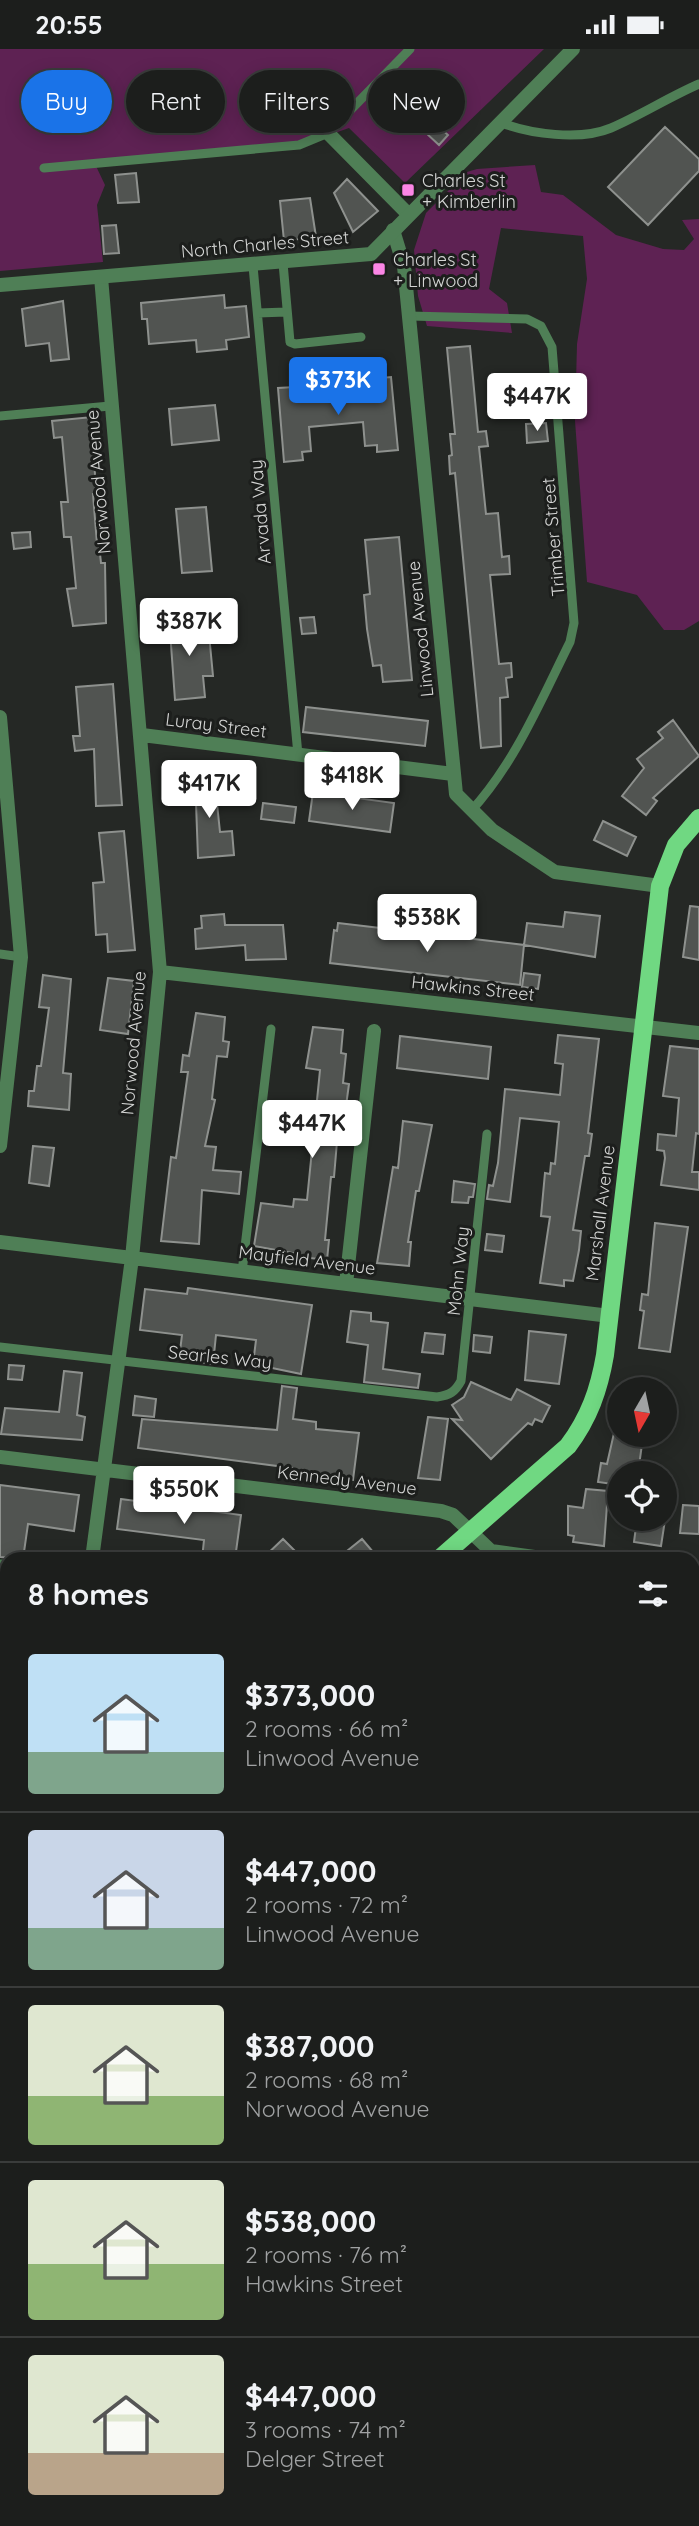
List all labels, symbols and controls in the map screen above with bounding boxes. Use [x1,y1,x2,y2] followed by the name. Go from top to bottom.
[35,8,103,41] text: 20:55
[21,70,112,133] chip: Buy
[126,70,225,133] chip: Rent
[239,70,354,133] chip: Filters
[368,70,465,133] chip: New
[422,169,516,213] place label: Charles St + Kimberlin
[400,182,416,198] marker: Charles St + Kimberlin
[180,225,350,263] street label: North Charles Street
[393,248,478,292] place label: Charles St + Linwood
[371,261,387,277] marker: Charles St + Linwood
[289,357,387,417] pin: $373K
[305,365,371,394] text: $373K
[488,373,586,433] pin: $447K
[503,381,571,410] text: $447K
[80,409,116,555] street label: Norwood Avenue
[244,459,276,565] street label: Arvada Way
[536,477,570,597] street label: Trimber Street
[401,560,439,698] street label: Linwood Avenue
[140,599,238,658] pin: $387K
[156,606,222,635] text: $387K
[164,707,268,743] street label: Luray Street
[303,753,401,812] pin: $418K
[320,760,384,789] text: $418K
[160,761,258,820] pin: $417K
[177,768,241,797] text: $417K
[378,895,476,954] pin: $538K
[394,902,461,931] text: $538K
[115,970,151,1116] street label: Norwood Avenue
[410,970,536,1006] street label: Hawkins Street
[263,1101,361,1160] pin: $447K
[278,1108,346,1137] text: $447K
[580,1144,620,1282] street label: Marshall Avenue
[442,1225,474,1317] street label: Mohn Way
[237,1240,377,1280] street label: Mayfield Avenue
[167,1340,273,1374] street label: Searles Way
[607,1377,677,1447] north arrow
[607,1377,677,1531] map controls
[276,1460,418,1500] street label: Kennedy Avenue
[607,1461,677,1531] button: locate
[135,1467,233,1526] pin: $550K
[149,1474,219,1503] text: $550K
[28,1575,149,1613] text: 8 homes
[634,1575,672,1613] icon: filters
[245,1676,375,1714] text: $373,000
[84,1682,168,1766] icon: home
[245,1714,408,1743] text: 2 rooms · 66 m²
[245,1743,419,1772] text: Linwood Avenue
[245,1852,376,1890] text: $447,000
[84,1858,168,1942] icon: home
[245,1890,408,1919] text: 2 rooms · 72 m²
[245,1919,419,1948] text: Linwood Avenue
[245,2027,375,2065] text: $387,000
[84,2033,168,2117] icon: home
[245,2065,408,2094] text: 2 rooms · 68 m²
[245,2094,430,2123] text: Norwood Avenue
[245,2202,376,2240] text: $538,000
[84,2208,168,2292] icon: home
[245,2240,407,2269] text: 2 rooms · 76 m²
[245,2269,403,2298] text: Hawkins Street
[245,2377,376,2415] text: $447,000
[84,2383,168,2467] icon: home
[245,2415,406,2444] text: 3 rooms · 74 m²
[245,2444,385,2473] text: Delger Street

